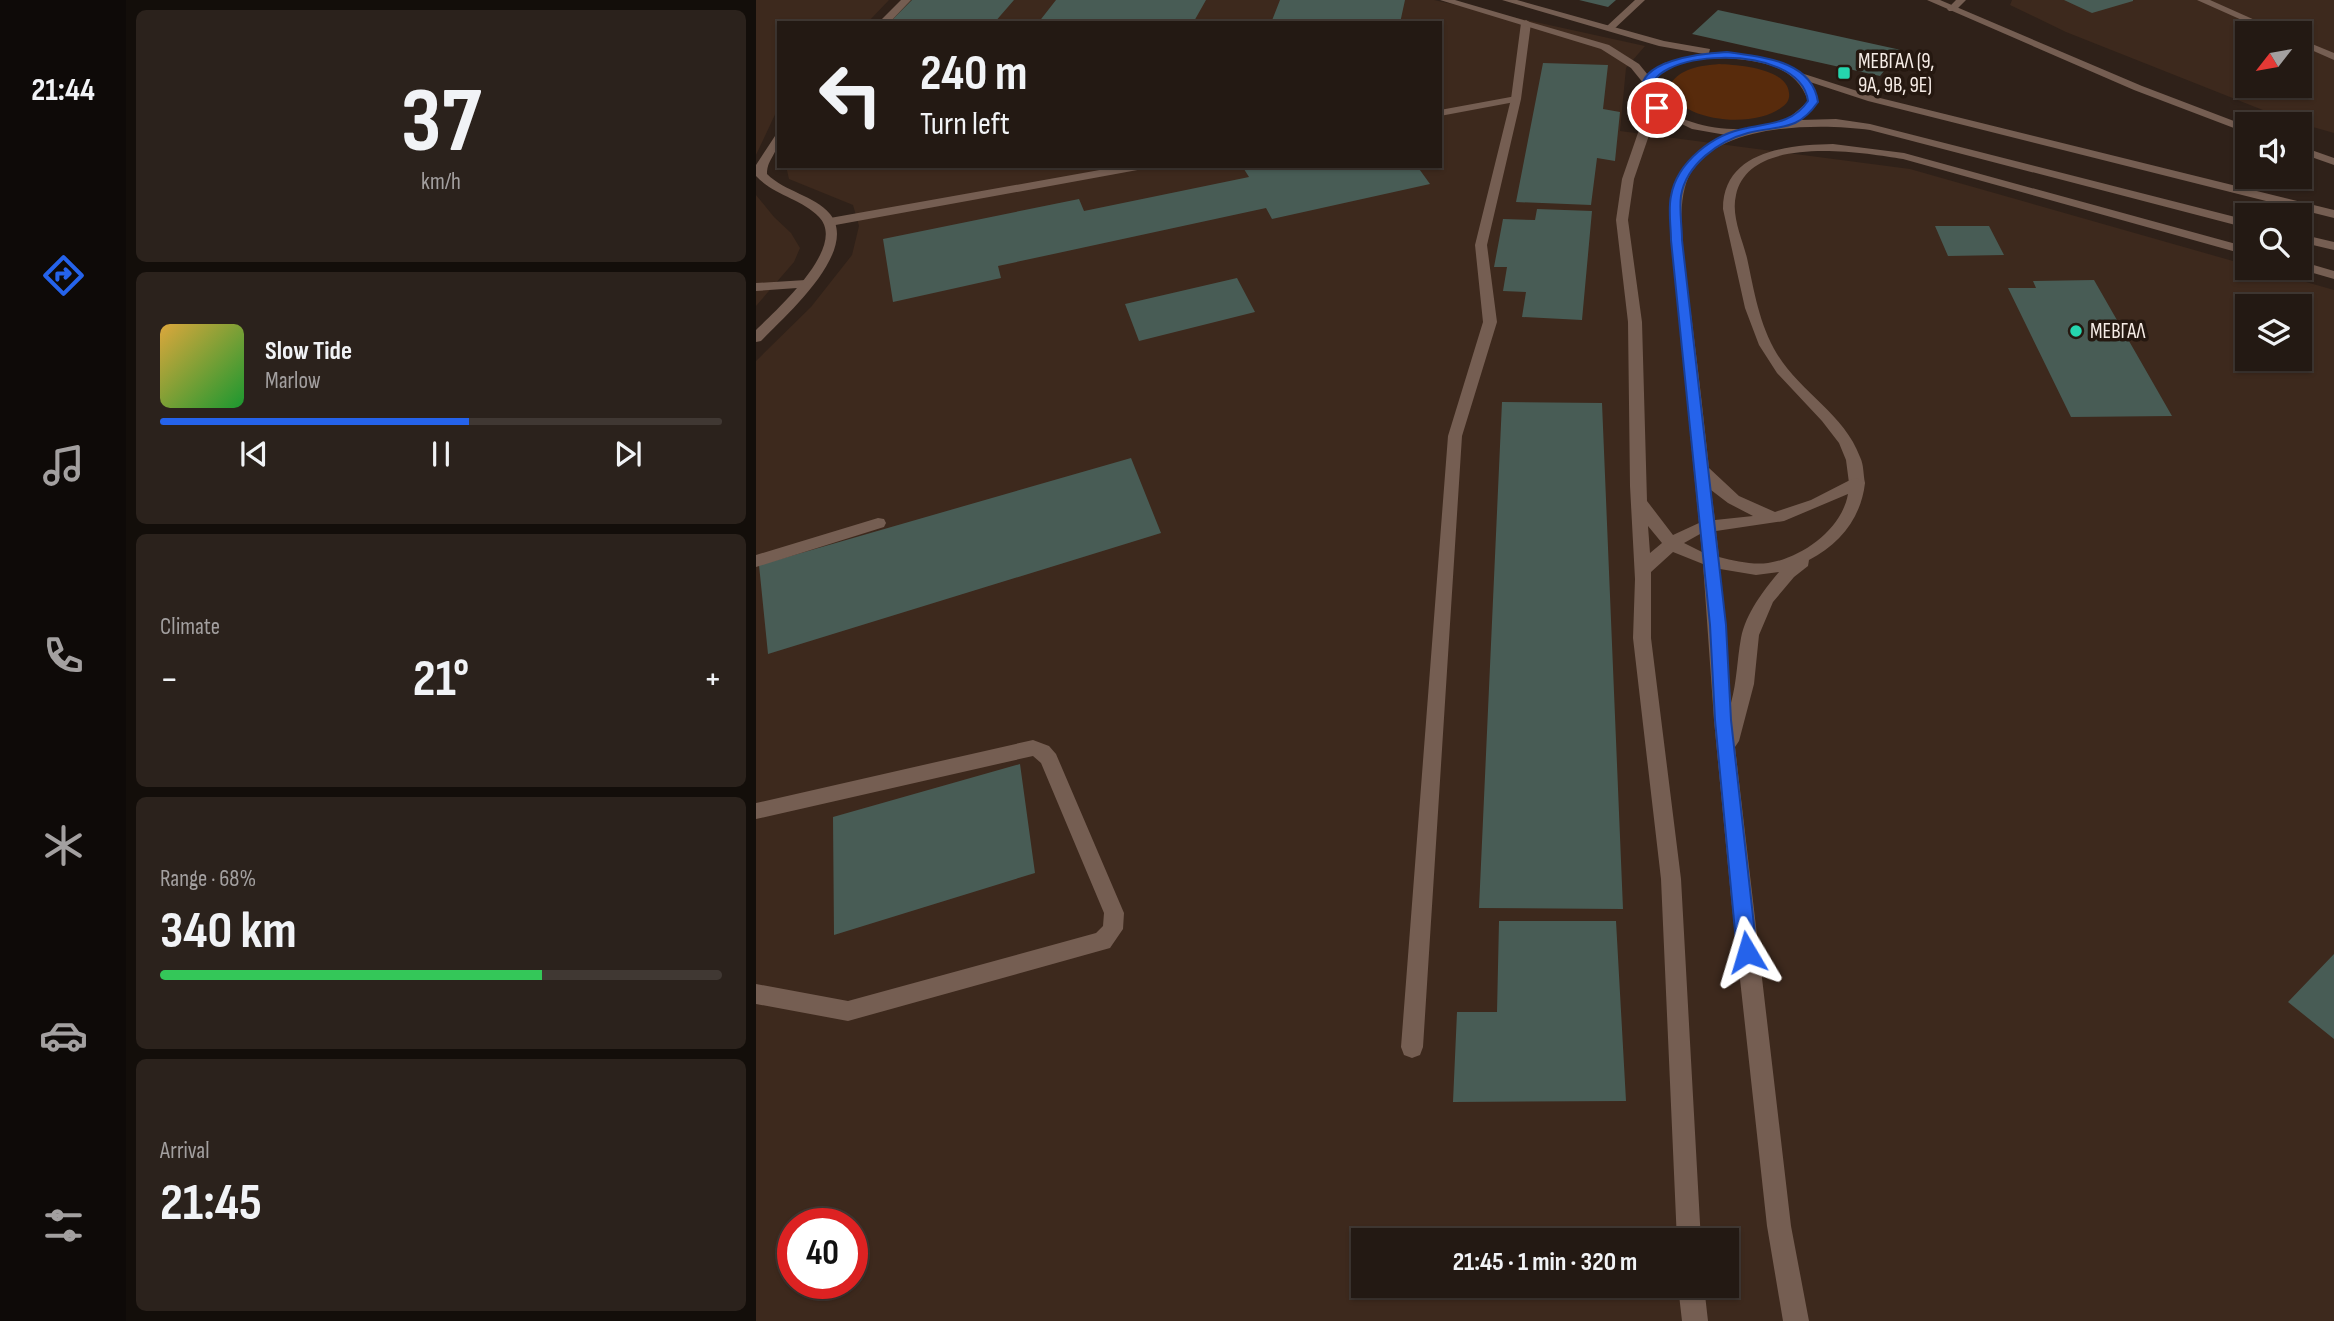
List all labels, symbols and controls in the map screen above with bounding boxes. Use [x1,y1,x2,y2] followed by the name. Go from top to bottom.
[2235,21,2312,98] north arrow
[2235,21,2312,371] map controls
[920,45,1028,104] text: 240 m
[805,49,896,140] icon: left
[1858,49,1934,98] place label: ΜΕΒΓΑΛ (9, 9Α, 9Β, 9Ε)
[1836,65,1852,81] marker: ΜΕΒΓΑΛ (9, 9Α, 9Β, 9Ε)
[401,68,481,177] text: 37
[31,71,95,110] text: 21:44
[1627,78,1687,138] pin
[1638,89,1676,127] icon: arrive
[920,105,1010,144] text: Turn left
[2235,112,2312,189] button: sound
[421,168,461,196] text: km/h
[2235,203,2312,280] button: search
[39,251,88,300] icon: directions
[2235,294,2312,371] button: layers
[2090,319,2146,344] place label: ΜΕΒΓΑΛ
[2068,323,2084,339] marker: ΜΕΒΓΑΛ
[265,336,352,367] text: Slow Tide
[265,367,321,395] text: Marlow
[235,435,273,473] icon: previous
[422,435,460,473] icon: pause
[609,435,647,473] icon: next
[39,441,88,490] icon: music
[160,613,220,641] text: Climate
[39,631,88,680] icon: phone
[413,648,469,711] text: 21°
[160,657,179,702] text: −
[703,657,722,702] text: +
[39,821,88,870] icon: climate
[160,865,256,893] text: Range · 68%
[160,900,297,963] text: 340 km
[1710,915,1784,989] position arrow
[39,1011,88,1060] icon: car
[160,1137,209,1165] text: Arrival
[160,1172,262,1235] text: 21:45
[39,1201,88,1250] icon: filters
[777,1208,868,1299] speed limit sign: 40
[1453,1247,1637,1278] text: 21:45 · 1 min · 320 m

